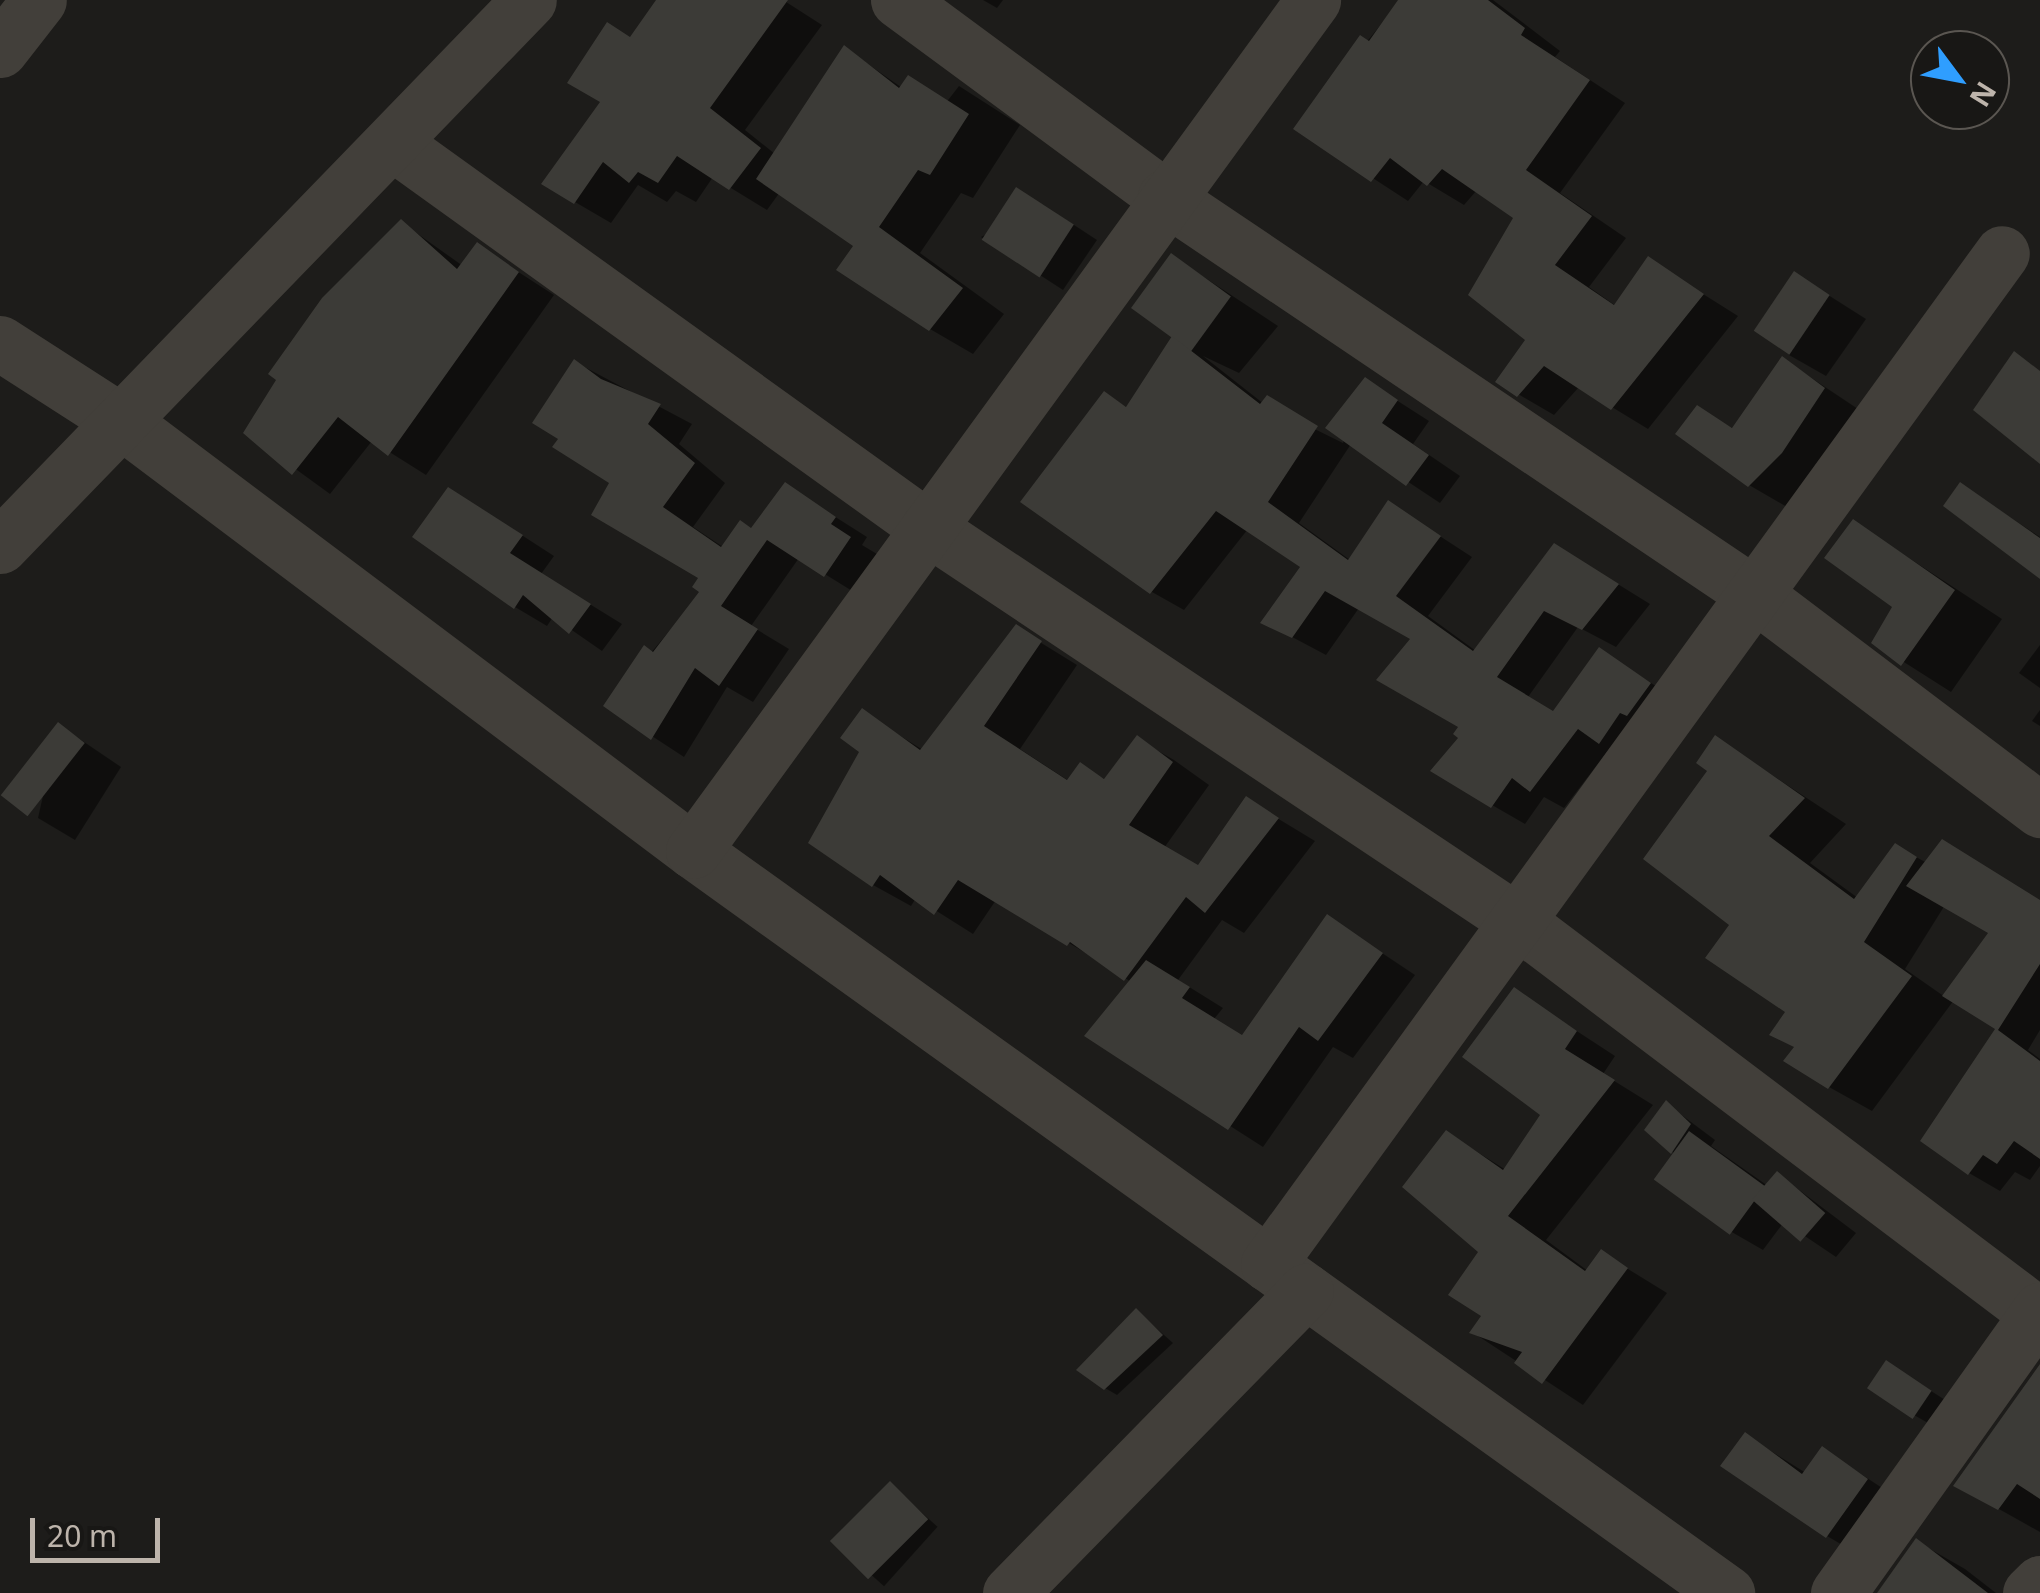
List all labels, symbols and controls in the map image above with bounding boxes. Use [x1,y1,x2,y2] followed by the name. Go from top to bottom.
[1910,30,2010,130] north arrow
[1962,75,2006,115] text: N
[35,1498,165,1560] scale bar
[47,1515,117,1556] text: 20 m

